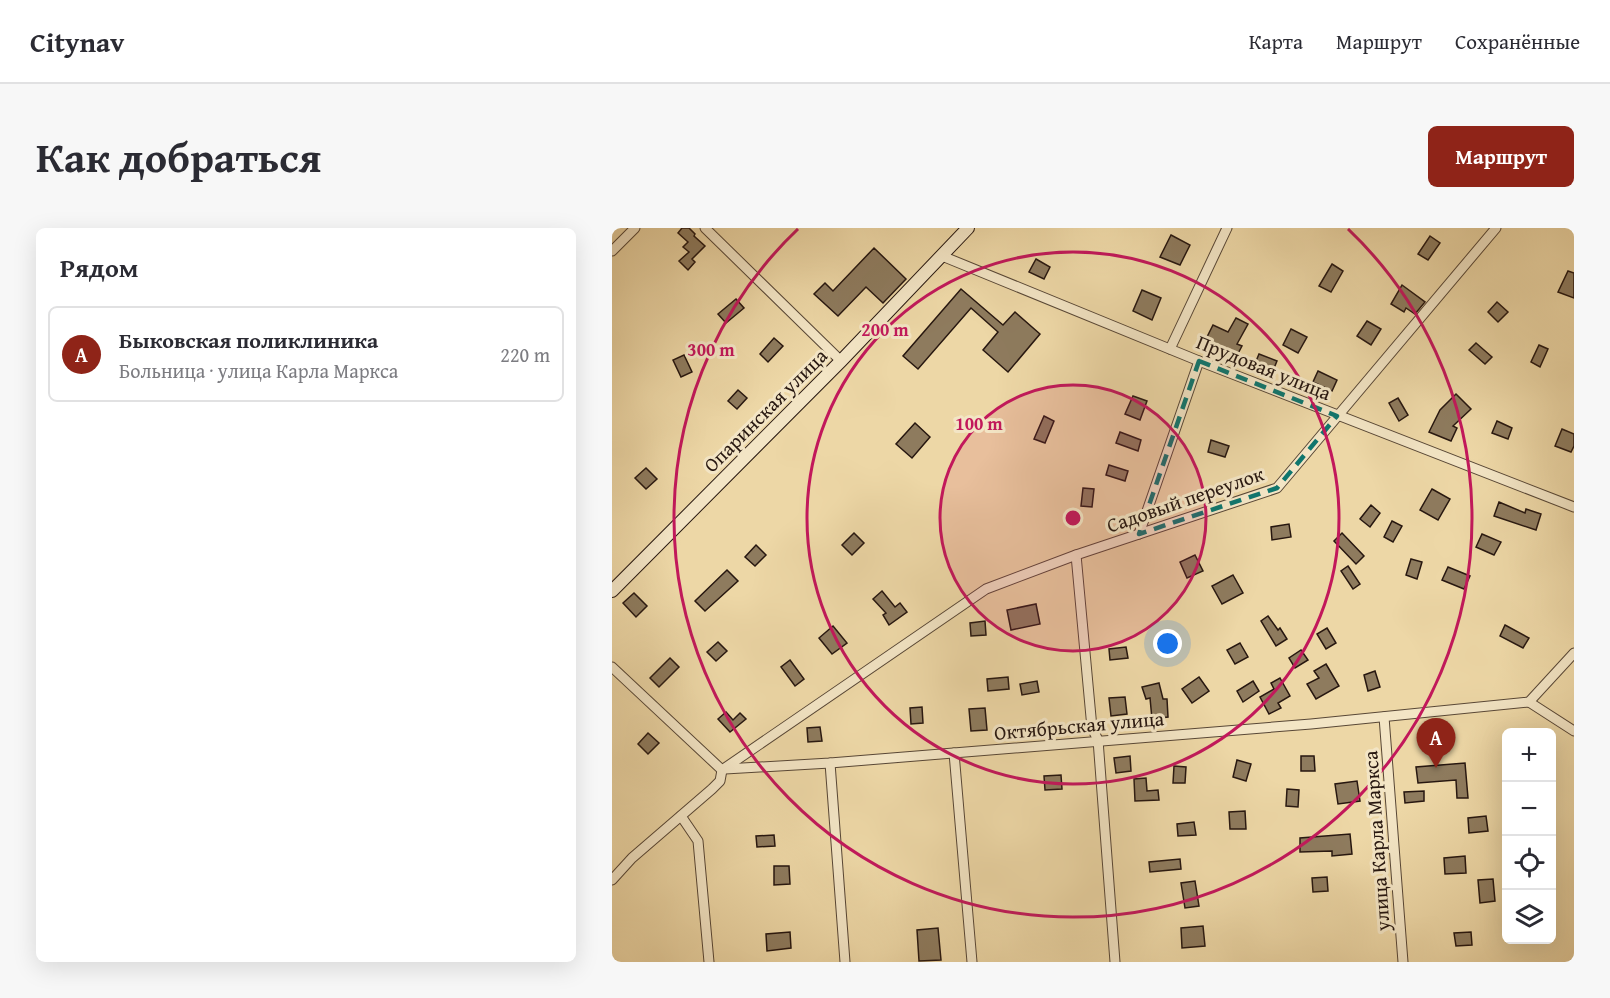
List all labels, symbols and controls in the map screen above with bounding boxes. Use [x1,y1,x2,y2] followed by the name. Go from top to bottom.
[30,21,124,62] text: Citynav
[1249,26,1303,57] text: Карта
[1336,26,1422,57] text: Маршрут
[1455,26,1580,57] text: Сохранённые
[36,126,321,187] text: Как добраться
[1428,126,1574,187] button: Маршрут
[60,248,138,287] text: Рядом
[861,316,909,343] text: 200 m
[119,324,378,356] text: Быковская поликлиника
[1192,327,1336,407] street label: Прудовая улица
[687,336,735,363] text: 300 m
[75,340,88,369] text: A
[500,340,550,369] text: 220 m
[697,341,834,478] street label: Опаринская улица
[119,356,398,385] text: Больница · улица Карла Маркса
[955,410,1003,437] text: 100 m
[1103,458,1268,539] street label: Садовый переулок
[1063,508,1083,528] centre of rings
[1153,629,1182,658] your location
[993,703,1166,747] street label: Октябрьская улица
[1416,718,1456,768] pin: A
[1502,728,1556,944] map controls
[1502,728,1556,782] button: +
[1355,749,1397,933] street label: улица Карла Маркса
[1502,782,1556,836] button: −
[1502,836,1556,890] button: locate
[1502,890,1556,944] button: layers

